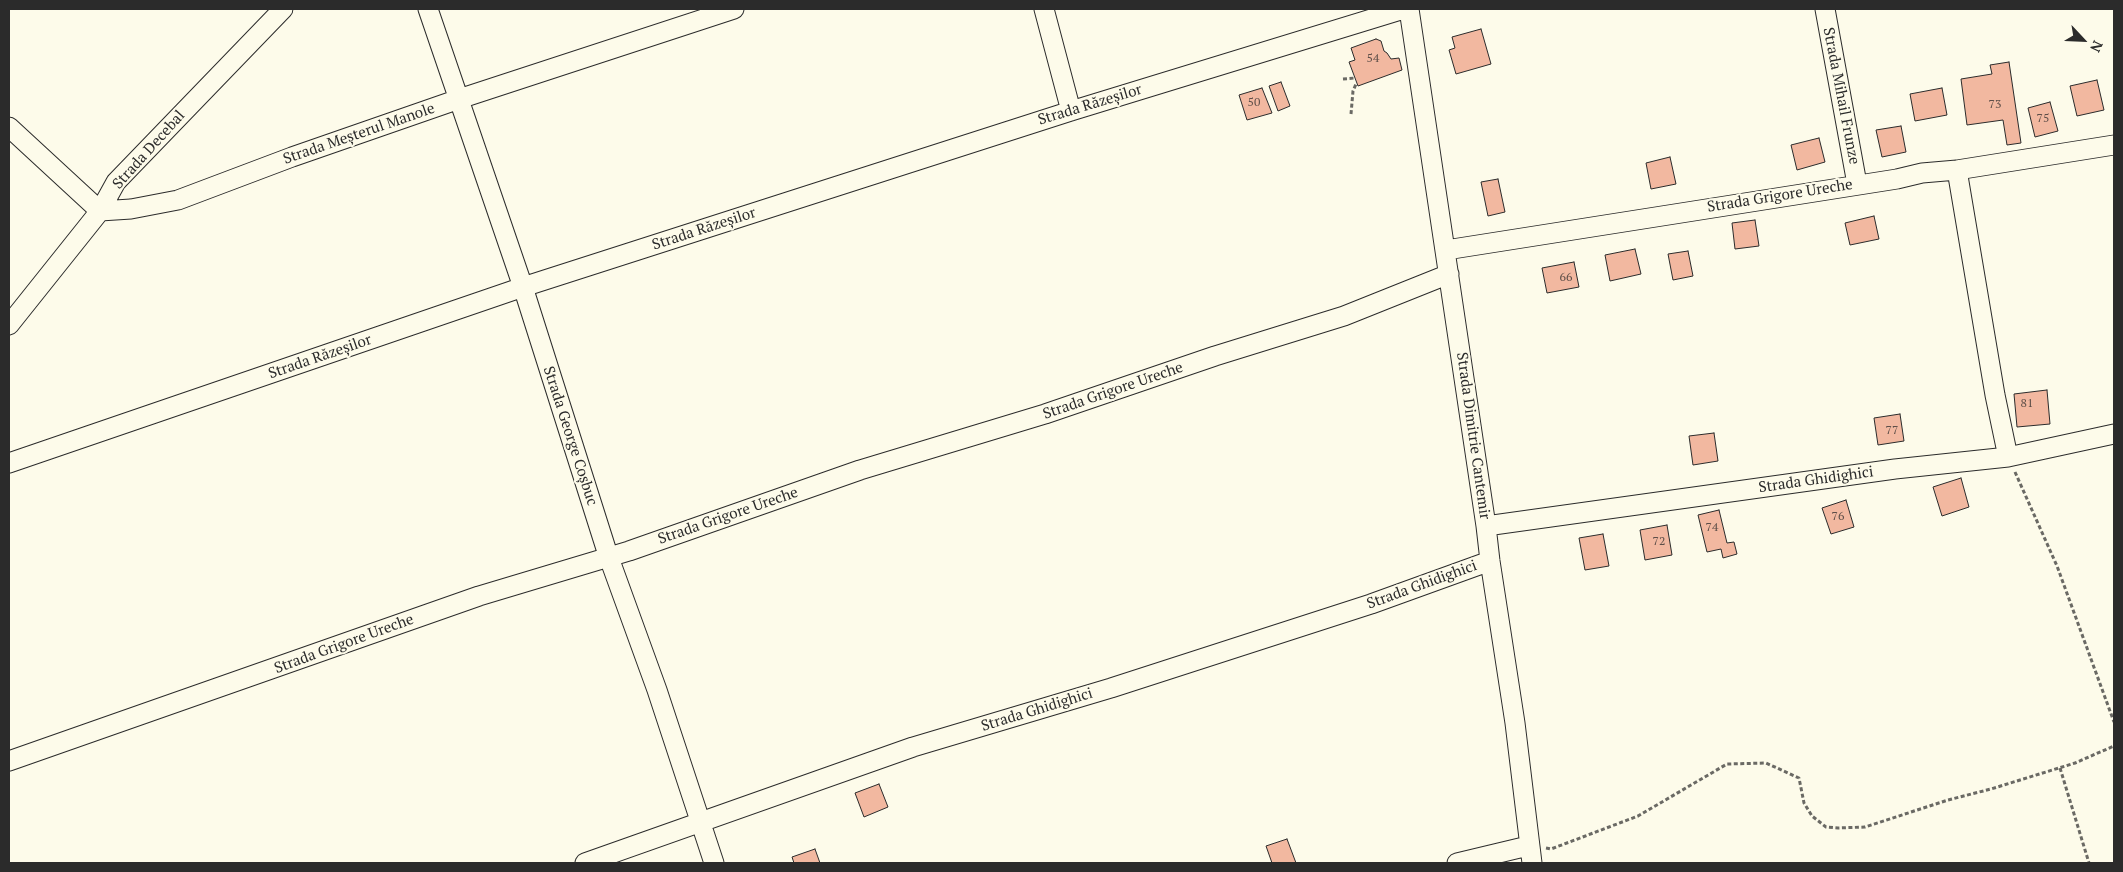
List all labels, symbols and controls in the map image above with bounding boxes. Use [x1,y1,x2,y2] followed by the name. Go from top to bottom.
[2058,15,2108,65] north arrow
[1819,26,1863,166] street label: Strada Mihail Frunze
[2086,38,2108,55] text: N
[1367,52,1379,66] house number: 54
[1036,81,1144,129] street label: Strada Răzeșilor
[1248,96,1260,110] house number: 50
[1989,98,2001,112] house number: 73
[281,100,437,168] street label: Strada Meșterul Manole
[109,107,189,193] street label: Strada Decebal
[2037,112,2049,126] house number: 75
[1706,176,1854,216] street label: Strada Grigore Ureche
[650,204,758,254] street label: Strada Răzeșilor
[1560,271,1572,285] house number: 66
[266,331,374,383] street label: Strada Răzeșilor
[1452,351,1494,521] street label: Strada Dimitrie Cantemir
[1041,359,1185,423] street label: Strada Grigore Ureche
[539,364,601,508] street label: Strada George Coșbuc
[2021,397,2033,411] house number: 81
[1886,424,1898,438] house number: 77
[1757,463,1875,497] street label: Strada Ghidighici
[656,484,800,548] street label: Strada Grigore Ureche
[1832,510,1844,524] house number: 76
[1706,521,1718,535] house number: 74
[1653,535,1665,549] house number: 72
[1365,557,1479,613] street label: Strada Ghidighici
[272,610,416,678] street label: Strada Grigore Ureche
[979,684,1095,736] street label: Strada Ghidighici

